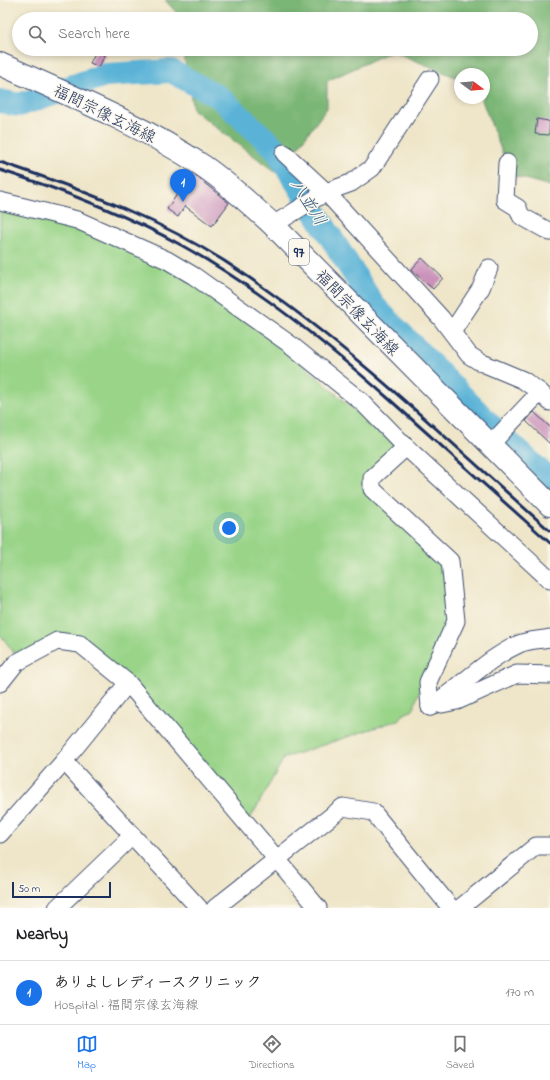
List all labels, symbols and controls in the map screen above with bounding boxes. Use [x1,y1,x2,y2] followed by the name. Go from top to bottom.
[12,12,538,56] search box
[26,23,48,45] icon: search
[58,23,130,45] text: Search here
[454,68,490,104] north arrow
[49,79,160,150] street label: 福間宗像玄海線
[170,169,196,202] pin: 1
[284,175,332,231] water label: 八並川
[289,239,309,265] road number: 97
[309,265,404,362] street label: 福間宗像玄海線
[219,518,239,538] your location
[12,880,111,899] scale bar
[18,881,40,897] text: 50 m
[16,922,68,947] text: Nearby
[54,972,261,994] text: ありよしレディースクリニック
[27,983,31,1002] text: 1
[506,983,534,1002] text: 170 m
[54,996,198,1015] text: Hospital · 福間宗像玄海線
[76,1033,98,1073] tab: Map
[249,1033,294,1073] tab: Directions
[446,1033,474,1073] tab: Saved

